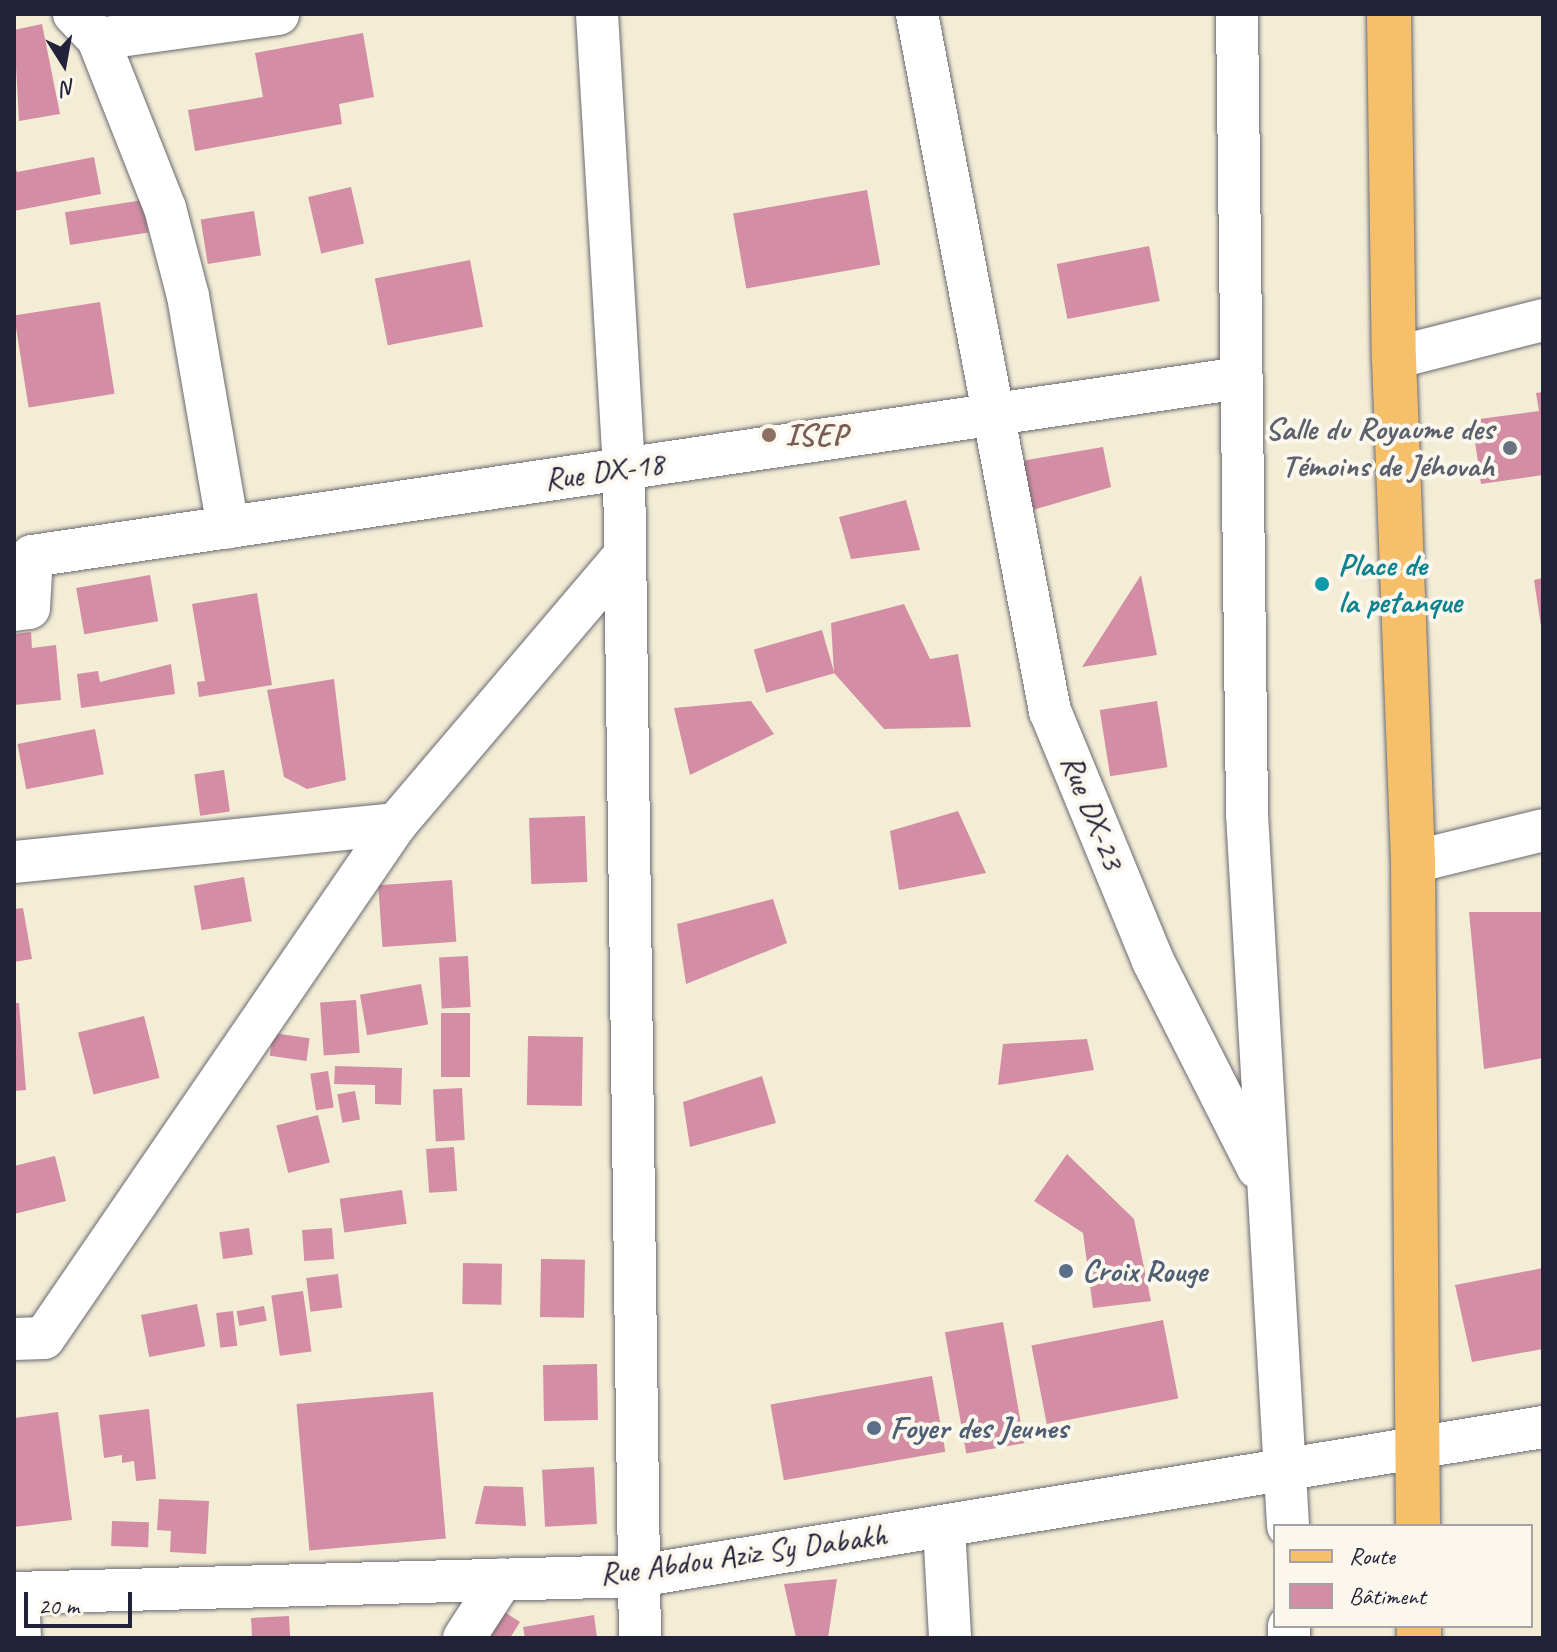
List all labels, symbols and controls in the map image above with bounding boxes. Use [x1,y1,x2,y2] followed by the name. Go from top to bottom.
[24,24,104,104] north arrow
[59,73,78,103] text: N
[1265,411,1494,486] place label: Salle du Royaume des Témoins de Jéhovah
[785,416,847,454] place label: ISEP
[760,426,778,444] marker: ISEP
[1501,439,1519,457] marker: Salle du Royaume des Témoins de Jéhovah
[542,445,666,499] street label: Rue DX-18
[1338,547,1461,622] place label: Place de la petanque
[1313,575,1331,593] marker: Place de la petanque
[1052,749,1132,875] street label: Rue DX-23
[1082,1252,1208,1290] place label: Croix Rouge
[1057,1262,1075,1280] marker: Croix Rouge
[890,1409,1068,1447] place label: Foyer des Jeunes
[865,1419,883,1437] marker: Foyer des Jeunes
[597,1516,889,1594] street label: Rue Abdou Aziz Sy Dabakh
[1273,1524,1533,1628] legend
[1349,1541,1395,1571] text: Route
[28,1576,136,1626] scale bar
[1349,1581,1426,1611] text: Bâtiment
[38,1591,79,1621] text: 20 m

